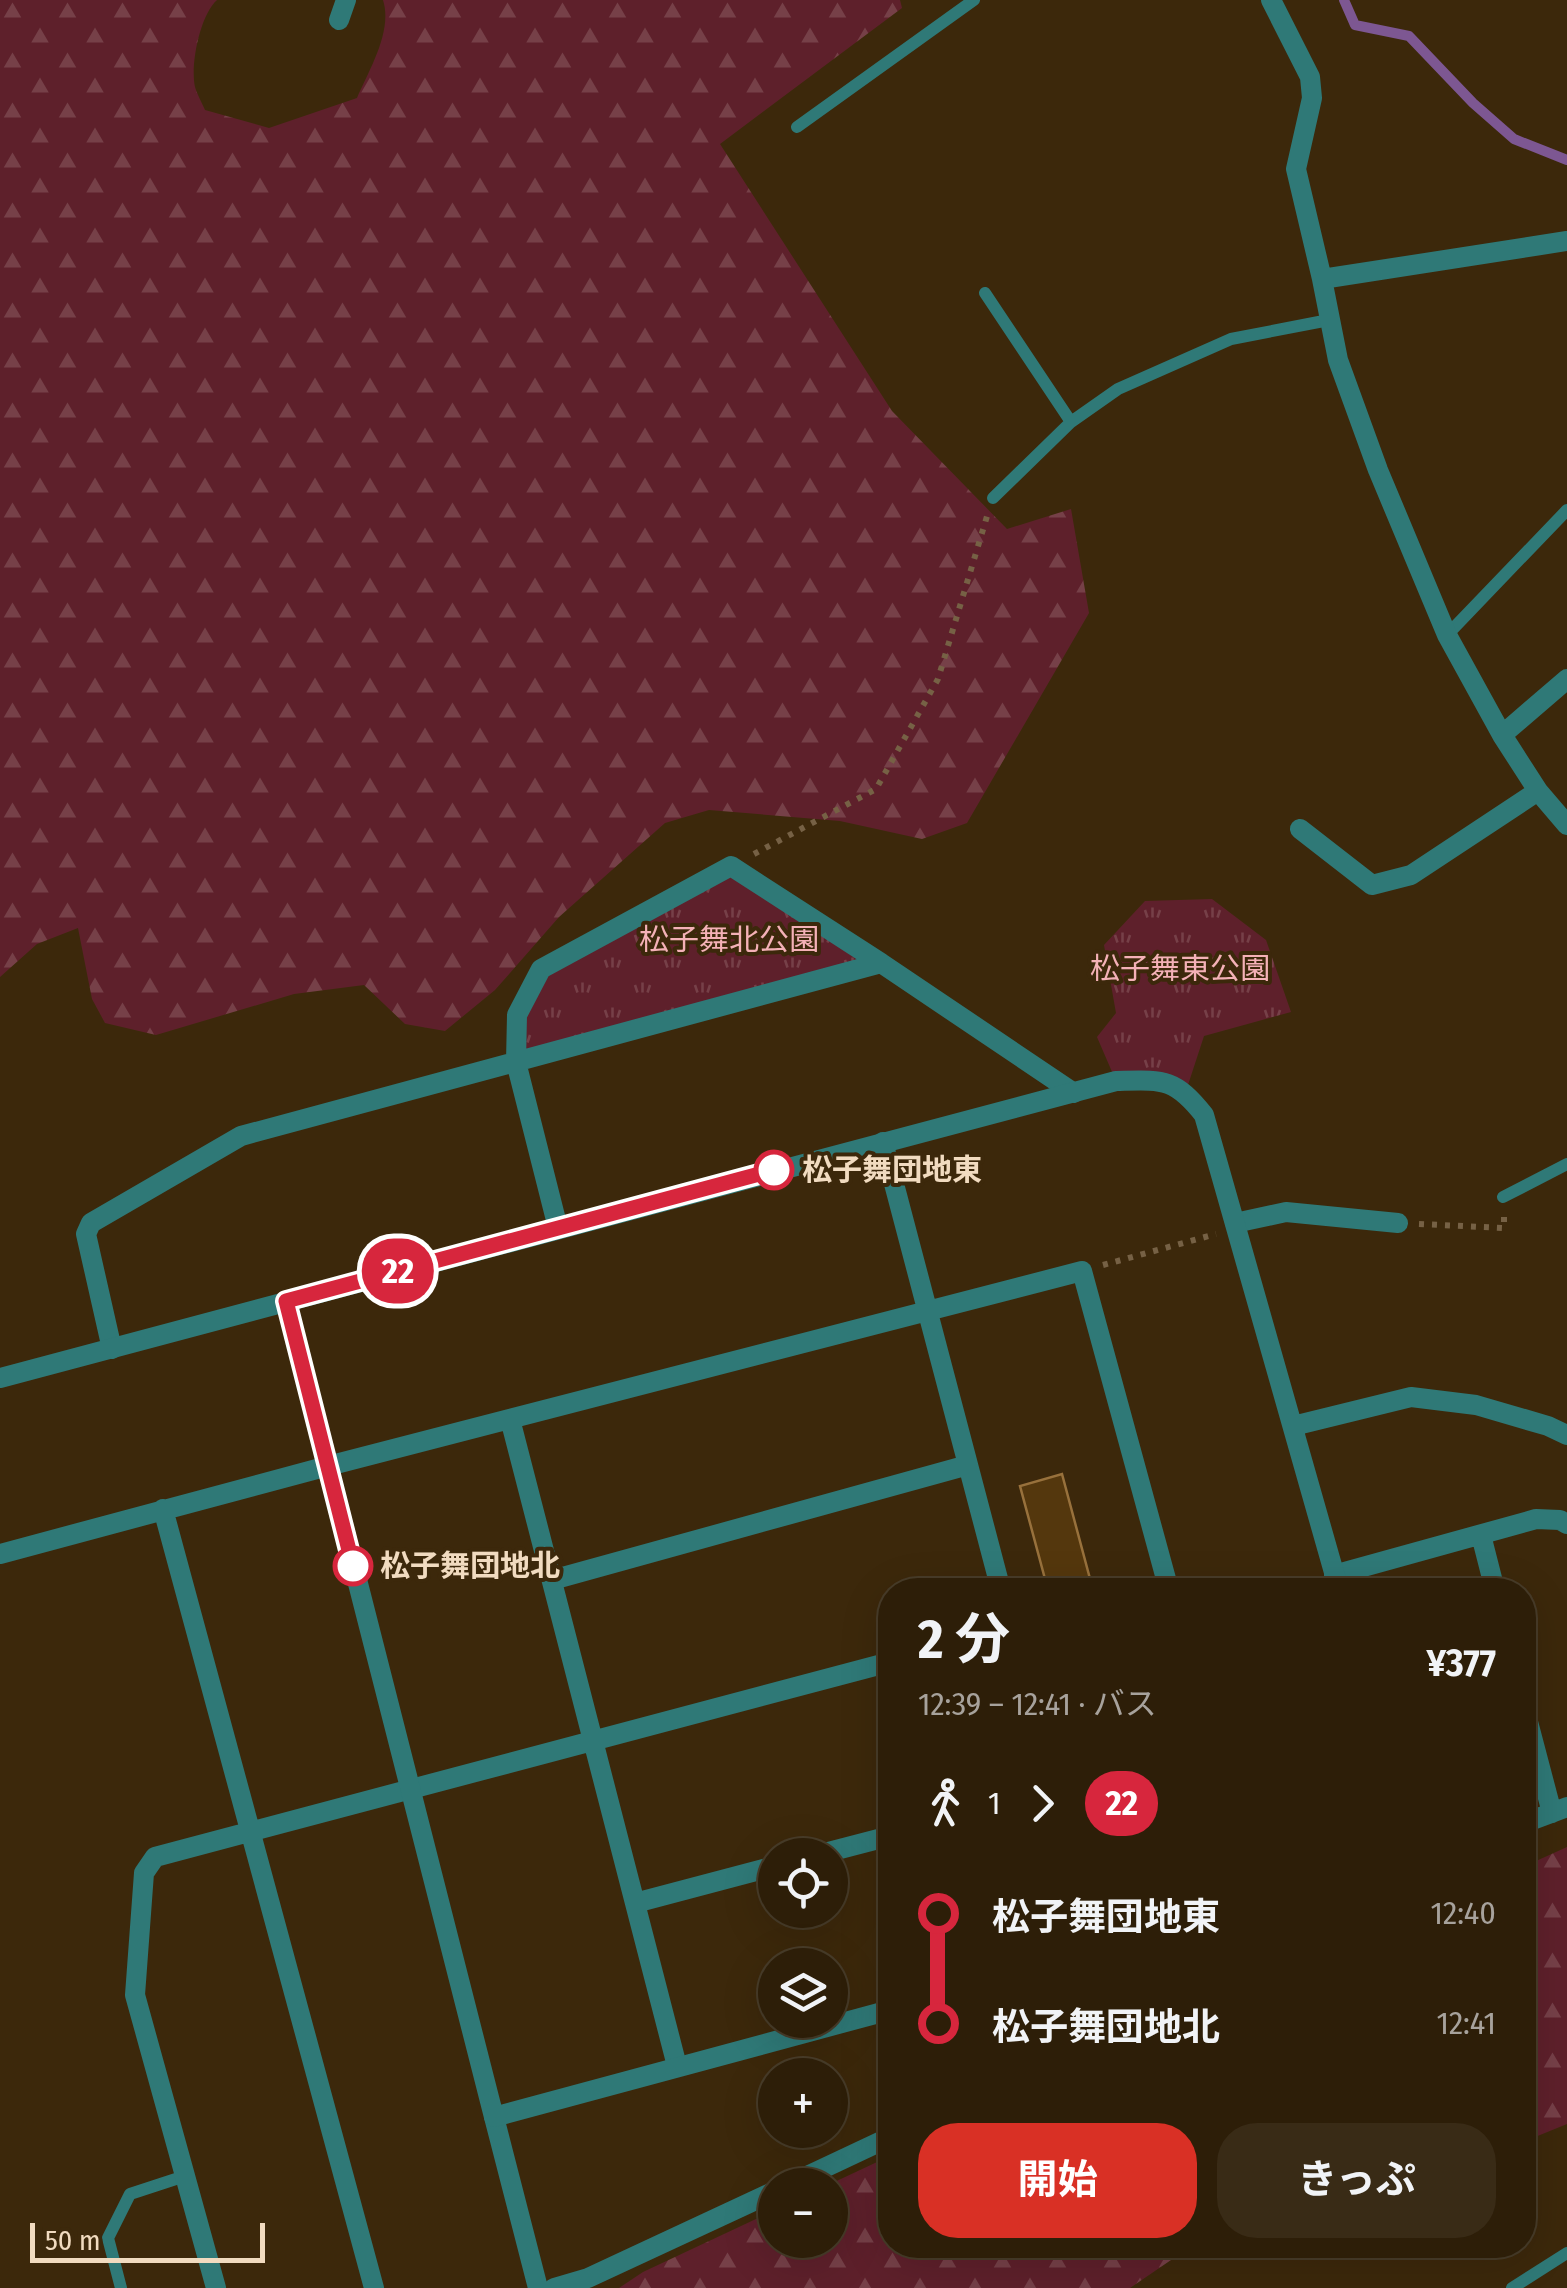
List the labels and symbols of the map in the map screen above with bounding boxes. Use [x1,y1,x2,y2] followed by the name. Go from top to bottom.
[639,922,819,958] park label: 松子舞北公園
[1090,951,1270,987] park label: 松子舞東公園
[755,1151,793,1189] marker: 松子舞団地東
[802,1152,982,1188] place label: 松子舞団地東
[353,1238,443,1304] line badge: 22
[334,1547,372,1585] marker: 松子舞団地北
[380,1548,560,1584] place label: 松子舞団地北
[30,2218,265,2262] scale bar

